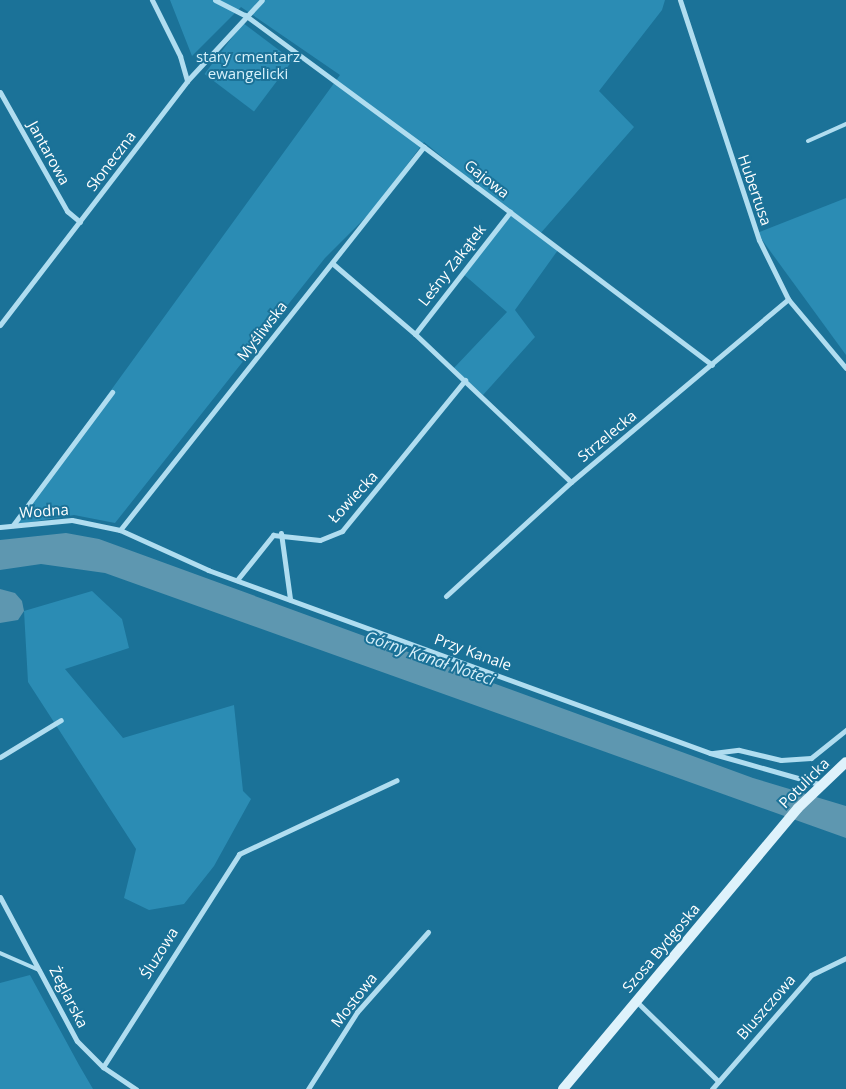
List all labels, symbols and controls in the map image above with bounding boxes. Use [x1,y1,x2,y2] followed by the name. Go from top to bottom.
[196,47,300,82] park label: stary cmentarz ewangelicki
[24,118,74,188] street label: Jantarowa
[83,127,139,195] street label: Słoneczna
[734,152,776,228] street label: Hubertusa
[461,156,513,202] street label: Gajowa
[414,221,490,309] street label: Leśny Zakątek
[233,298,291,364] street label: Myśliwska
[574,406,640,466] street label: Strzelecka
[325,467,381,527] street label: Łowiecka
[19,500,69,522] street label: Wodna
[362,627,498,689] water label: Górny Kanał Noteci
[432,630,514,674] street label: Przy Kanale
[775,754,833,812] street label: Potulicka
[619,900,703,996] street label: Szosa Bydgoska
[136,924,182,982] street label: Śluzowa
[46,963,92,1031] street label: Żeglarska
[327,969,381,1031] street label: Mostowa
[733,971,799,1043] street label: Bluszczowa

